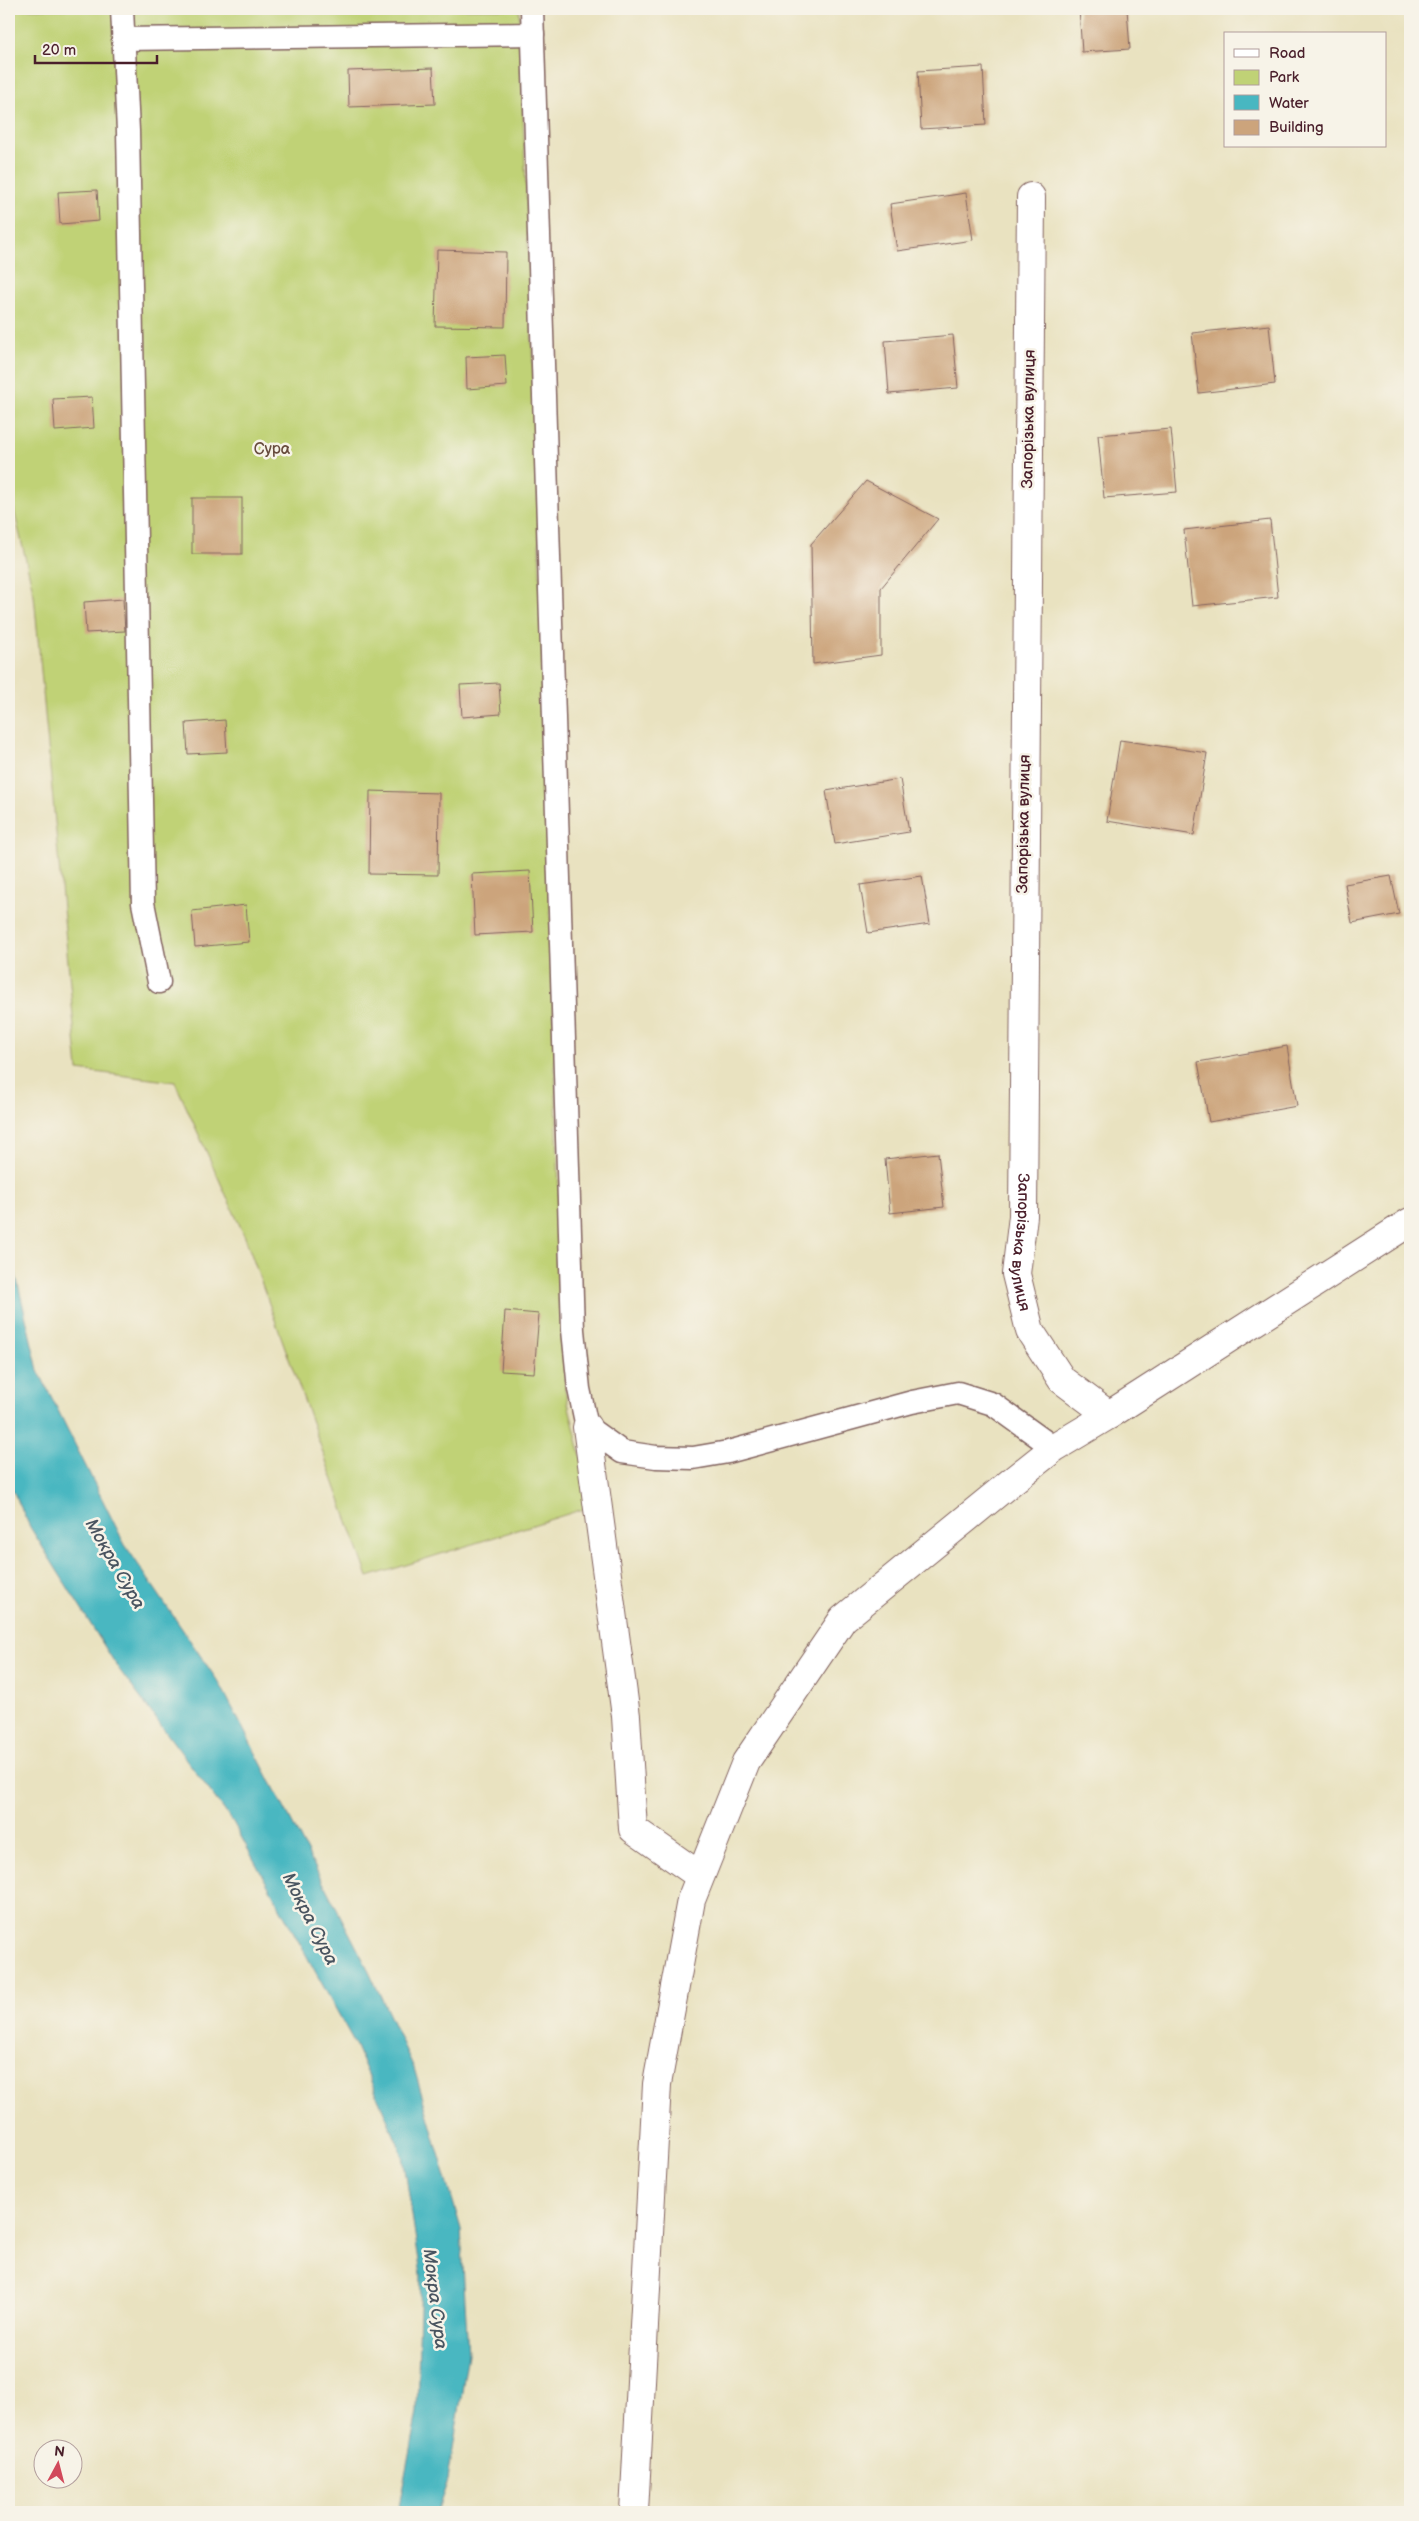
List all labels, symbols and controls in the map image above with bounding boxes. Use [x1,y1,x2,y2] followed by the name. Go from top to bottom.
[35,32,158,64] scale bar
[1224,32,1386,148] legend
[42,41,76,60] text: 20 m
[1269,44,1305,63] text: Road
[1269,68,1300,87] text: Park
[1269,94,1309,113] text: Water
[1269,118,1324,137] text: Building
[1018,349,1040,489] street label: Запорізька вулиця
[254,440,291,459] park label: Сура
[1013,754,1035,894] street label: Запорізька вулиця
[1006,1173,1034,1313] street label: Запорізька вулиця
[81,1515,149,1613] water label: Мокра Сура
[278,1869,342,1969] water label: Мокра Сура
[418,2248,452,2350] water label: Мокра Сура
[32,2438,82,2488] north arrow
[53,2443,66,2461] text: N

